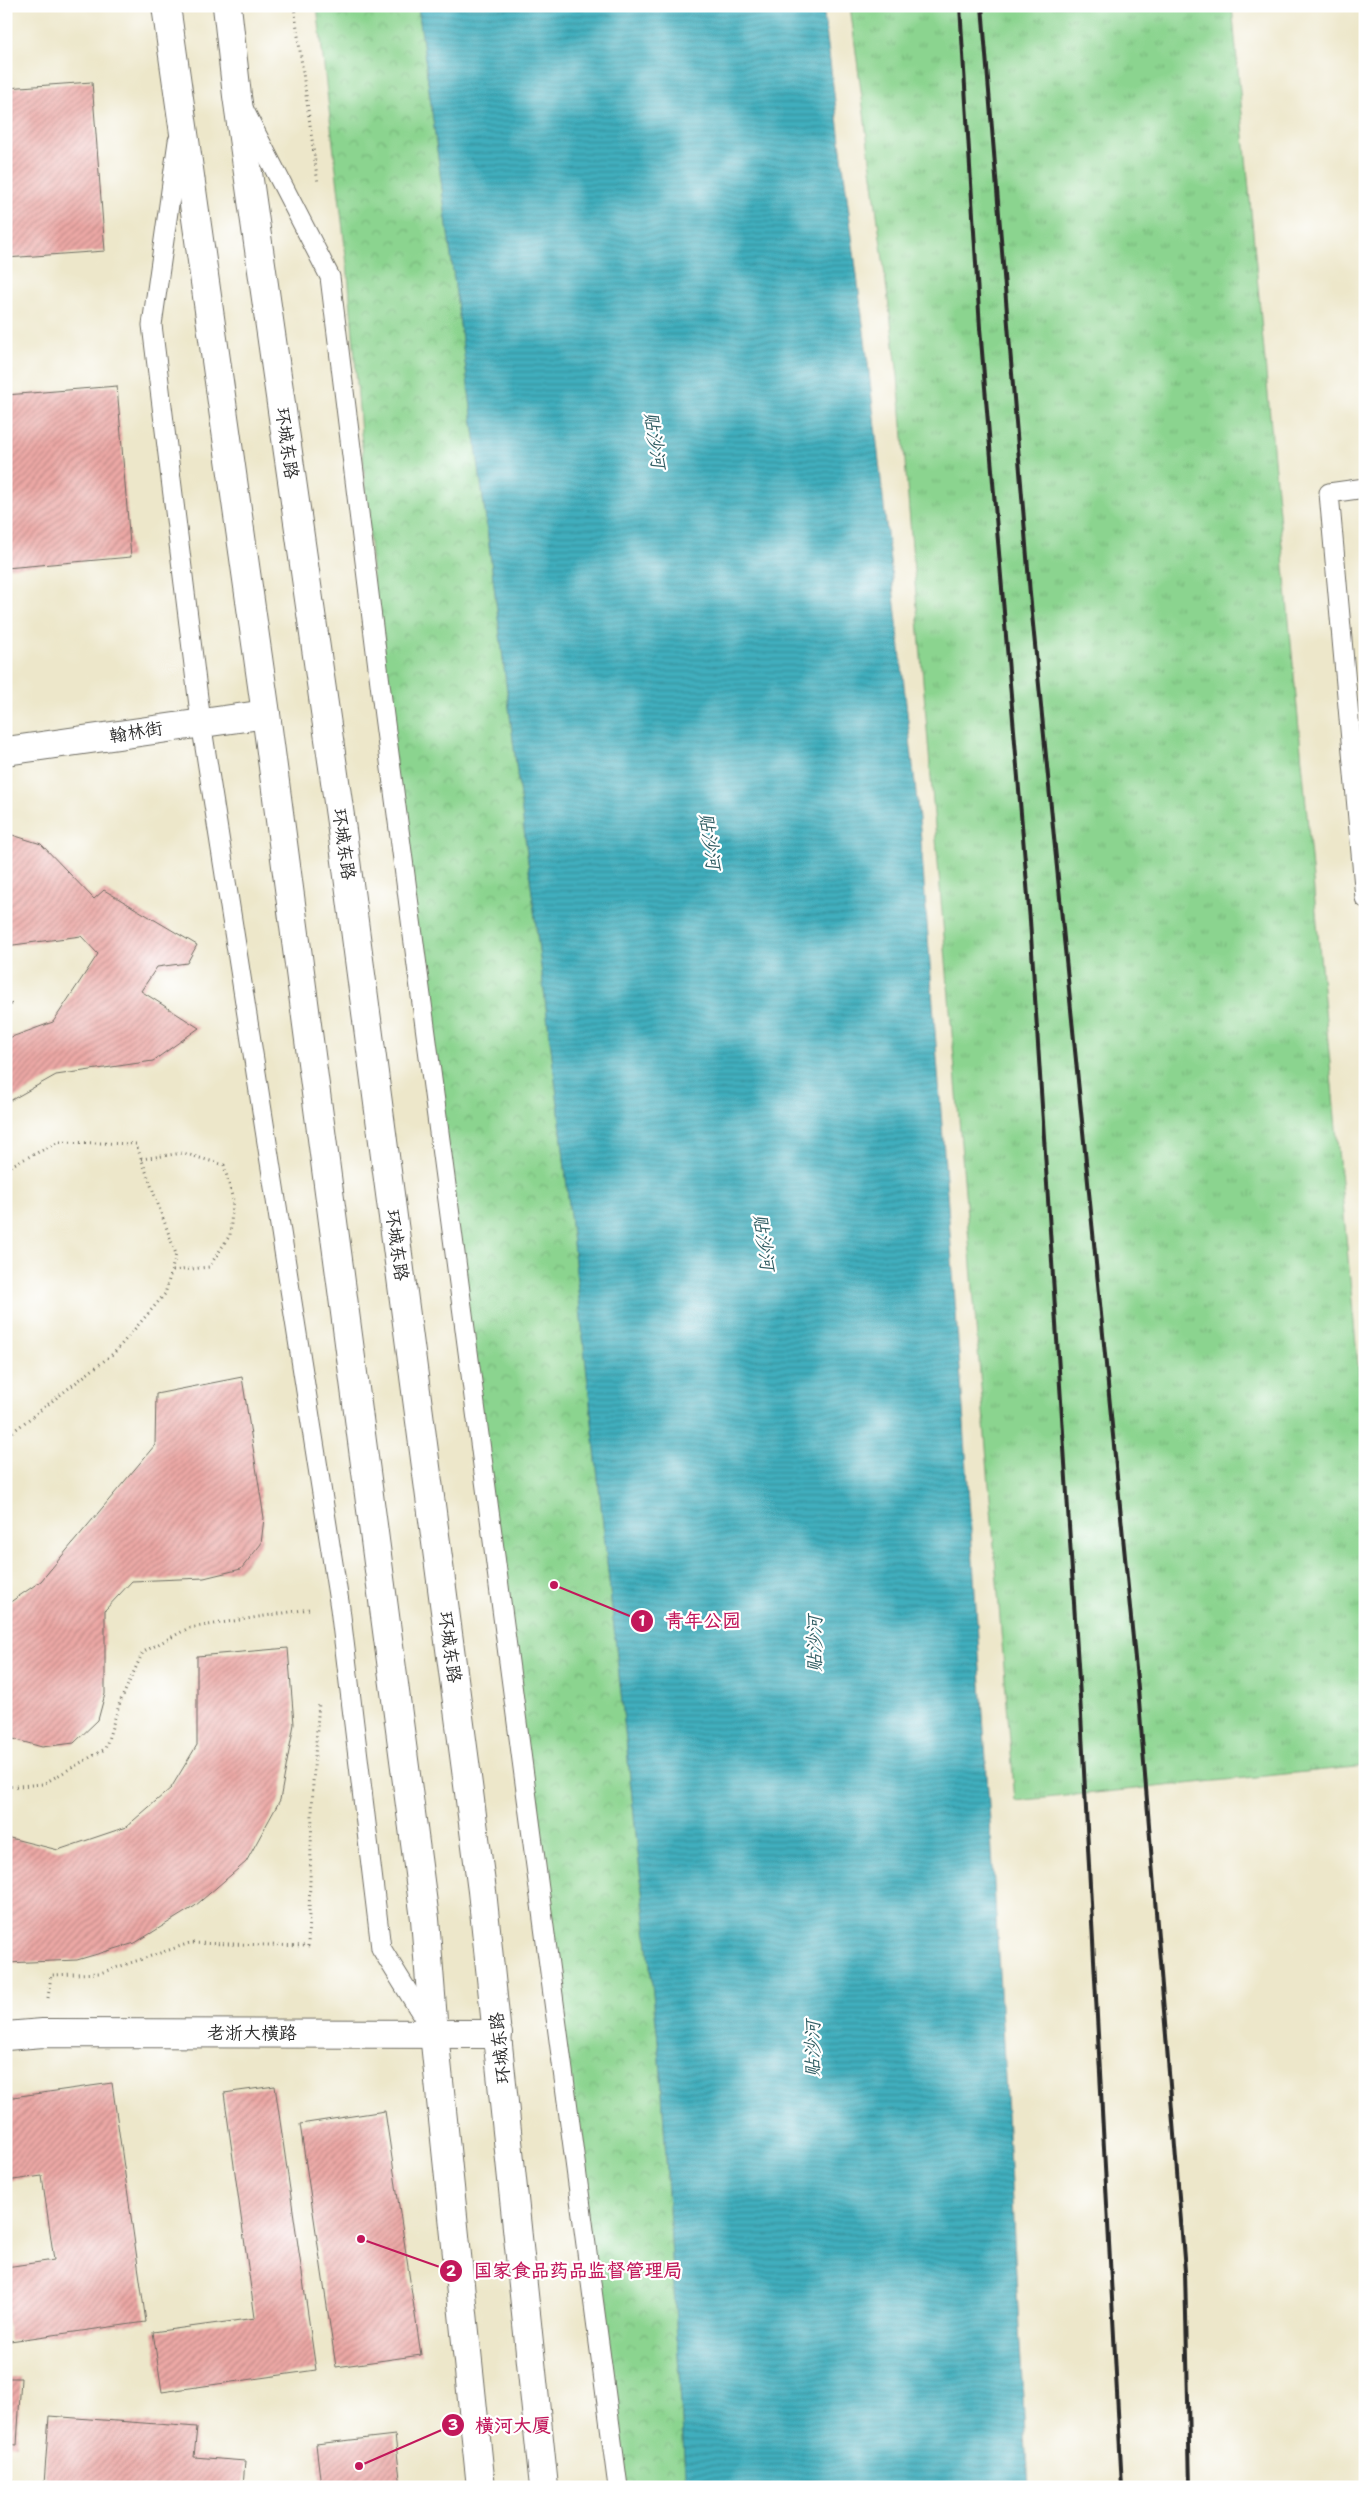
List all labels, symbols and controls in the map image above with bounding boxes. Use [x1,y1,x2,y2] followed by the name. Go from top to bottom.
[270,406,304,480] street label: 环城东路
[639,410,672,473] water label: 贴沙河
[107,716,165,748] street label: 翰林街
[327,807,361,881] street label: 环城东路
[694,811,727,874] water label: 贴沙河
[380,1208,414,1282] street label: 环城东路
[748,1212,781,1275] water label: 贴沙河
[630,1604,751,1638] callout: 青年公园
[665,1608,741,1633] text: 青年公园
[433,1610,467,1684] street label: 环城东路
[639,1611,646,1631] text: 1
[802,1613,827,1673] water label: 贴沙河
[484,2011,516,2085] street label: 环城东路
[800,2018,825,2078] water label: 贴沙河
[207,2021,297,2045] street label: 老浙大横路
[439,2254,693,2288] callout: 国家食品药品监督管理局
[473,2258,683,2283] text: 国家食品药品监督管理局
[446,2261,457,2281] text: 2
[440,2408,561,2442] callout: 横河大厦
[475,2413,551,2438] text: 横河大厦
[448,2415,458,2435] text: 3

